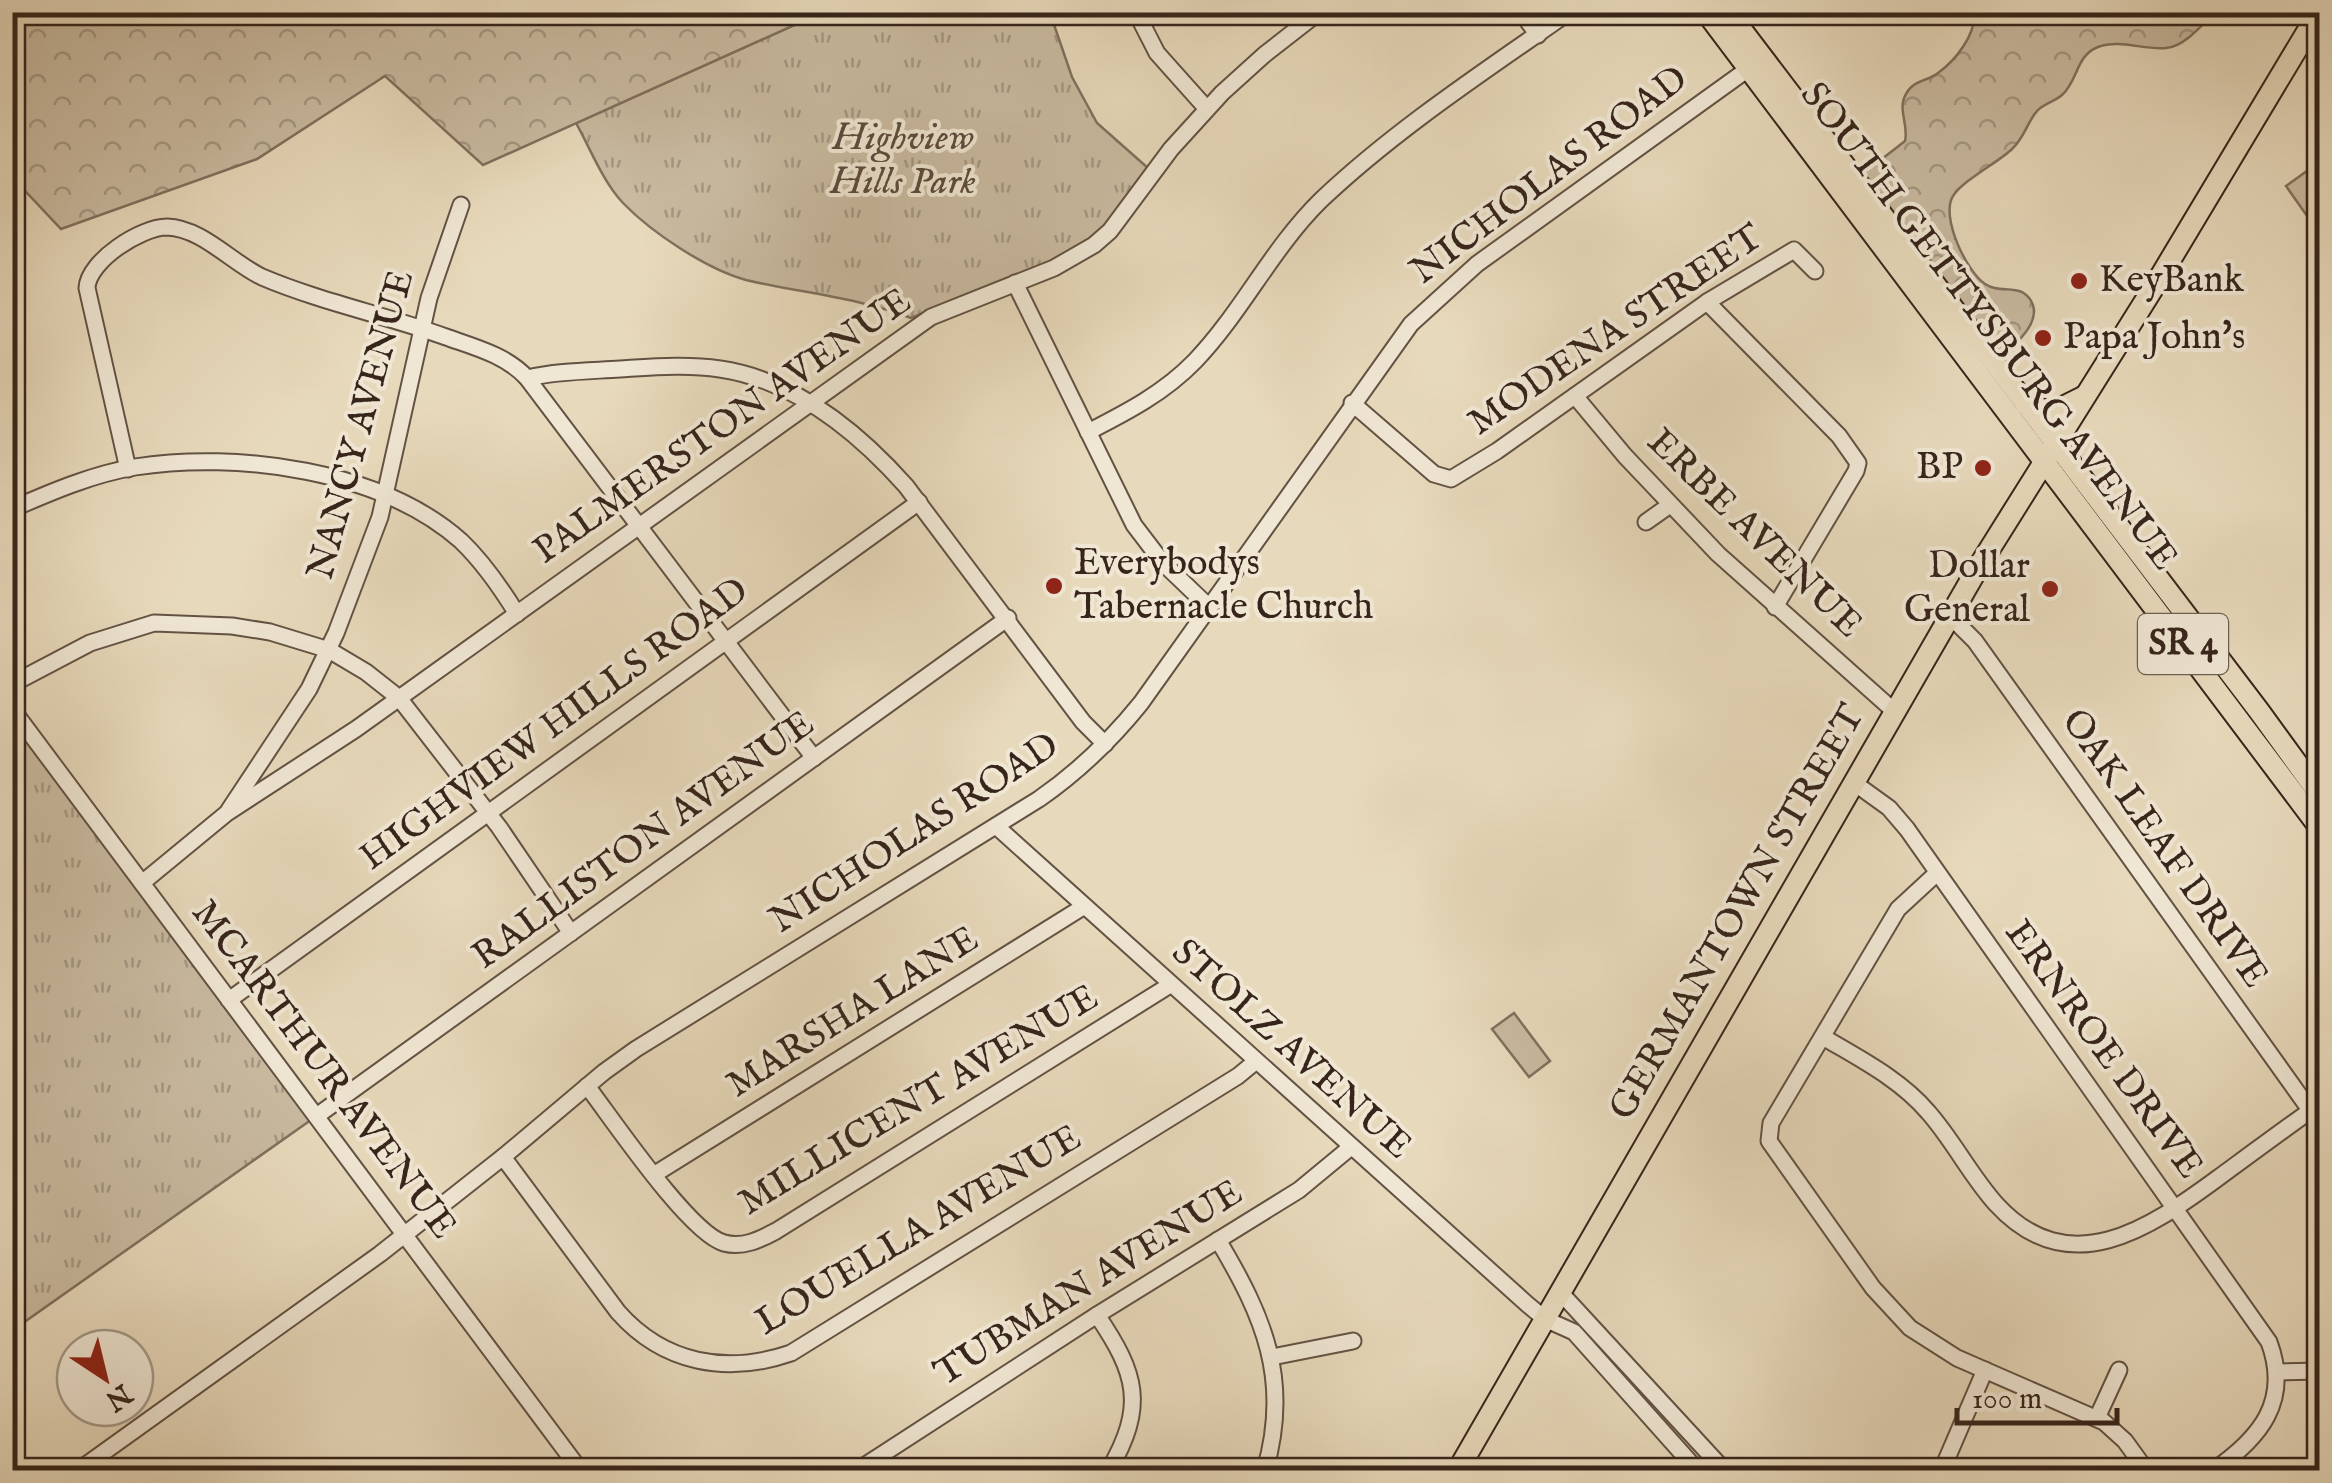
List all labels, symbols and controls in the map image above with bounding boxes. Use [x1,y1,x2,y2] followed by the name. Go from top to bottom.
[1402,56,1698,296] street label: NICHOLAS ROAD
[1788,73,2188,581] street label: SOUTH GETTYSBURG AVENUE
[829,115,976,207] park label: Highview Hills Park
[1460,214,1773,447] street label: MODENA STREET
[2099,257,2244,305] place label: KeyBank
[298,265,426,585] street label: NANCY AVENUE
[2068,270,2090,292] marker: KeyBank
[525,278,921,576] street label: PALMERSTON AVENUE
[2063,314,2245,362] place label: Papa John's
[2032,327,2054,349] marker: Papa John's
[1636,419,1872,649] street label: ERBE AVENUE
[1916,444,1963,492] place label: BP
[1972,457,1994,479] marker: BP
[1074,540,1373,632] place label: Everybodys Tabernacle Church
[1904,543,2031,635] place label: Dollar General
[351,568,759,882] street label: HIGHVIEW HILLS ROAD
[1043,575,1065,597] marker: Everybodys Tabernacle Church
[2039,578,2061,600] marker: Dollar General
[2138,614,2228,674] road number: SR 4
[1599,696,1877,1129] street label: GERMANTOWN STREET
[2050,700,2278,998] street label: OAK LEAF DRIVE
[464,701,824,981] street label: RALLISTON AVENUE
[762,723,1068,945] street label: NICHOLAS ROAD
[180,891,466,1249] street label: MCARTHUR AVENUE
[1993,911,2213,1189] street label: ERNROE DRIVE
[718,916,988,1110] street label: MARSHA LANE
[1161,930,1421,1170] street label: STOLZ AVENUE
[730,975,1108,1227] street label: MILLICENT AVENUE
[748,1115,1090,1347] street label: LOUELLA AVENUE
[926,1170,1252,1398] street label: TUBMAN AVENUE
[55,1328,155,1428] north arrow
[1957,1363,2117,1425] scale bar
[98,1375,139,1418] text: N
[1972,1381,2042,1419] text: 100 m

